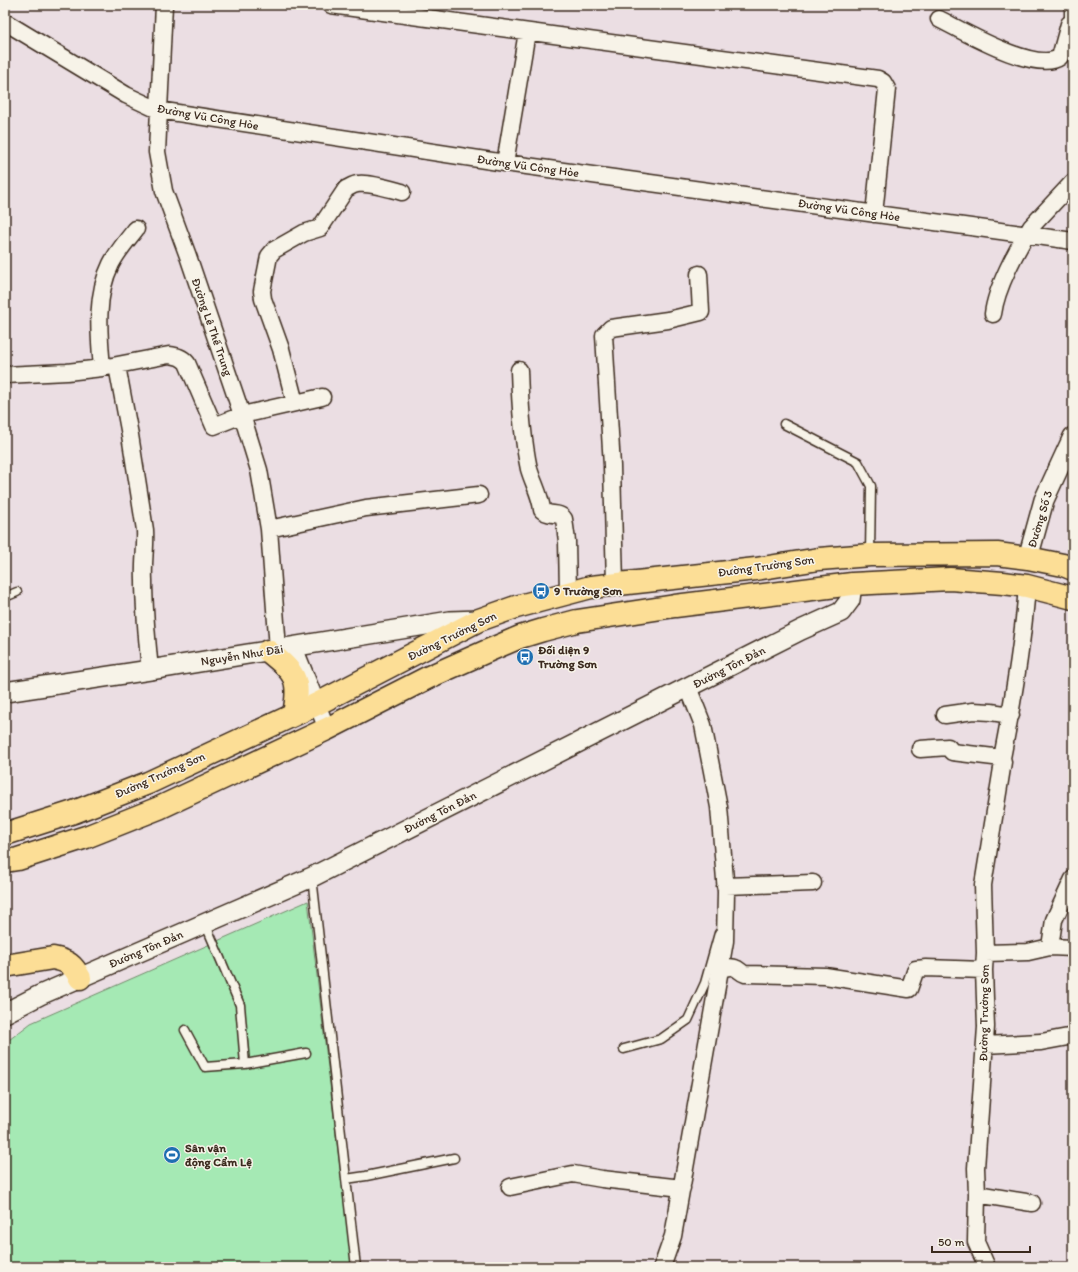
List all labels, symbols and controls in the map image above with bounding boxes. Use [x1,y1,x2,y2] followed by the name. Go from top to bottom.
[156,101,260,133] street label: Đường Vũ Công Hòe
[476,152,580,180] street label: Đường Vũ Công Hòe
[797,196,901,224] street label: Đường Vũ Công Hòe
[189,276,236,379] street label: Đường Lê Thế Trung
[1025,488,1055,549] street label: Đường Số 3
[717,552,815,580] street label: Đường Trường Sơn
[531,581,551,601] bus stop icon: 9 Trường Sơn
[554,584,622,599] place label: 9 Trường Sơn
[405,608,499,664] street label: Đường Trường Sơn
[200,642,284,668] street label: Nguyễn Như Đãi
[537,643,597,672] place label: Đối diện 9 Trường Sơn
[690,643,768,691] street label: Đường Tôn Đản
[515,647,535,667] bus stop icon: Đối diện 9 Trường Sơn
[113,749,207,801] street label: Đường Trường Sơn
[401,788,479,836] street label: Đường Tôn Đản
[107,927,185,971] street label: Đường Tôn Đản
[976,964,992,1062] street label: Đường Trường Sơn
[185,1141,252,1170] place label: Sân vận động Cẩm Lệ
[162,1145,182,1165] sports icon: Sân vận động Cẩm Lệ
[932,1228,1030,1254] scale bar
[938,1235,964,1249] text: 50 m

